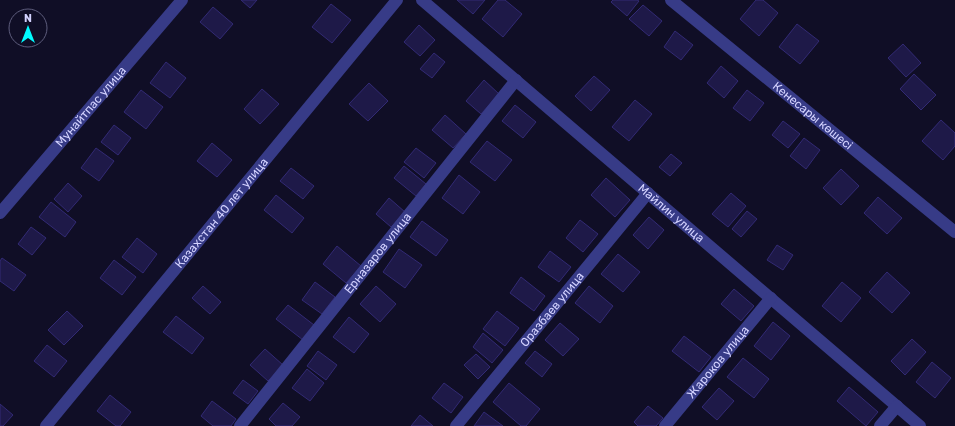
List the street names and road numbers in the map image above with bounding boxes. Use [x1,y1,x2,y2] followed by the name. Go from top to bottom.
[53,63,129,150] street label: Мунайтпас улица
[770,79,856,153] street label: Кенесары көшесі
[172,155,271,271] street label: Казахстан 40 лет улица
[635,181,707,245] street label: Майлин улица
[341,210,414,296] street label: Ерназаров улица
[517,269,587,350] street label: Оразбаев улица
[684,323,752,401] street label: Жароков улица

